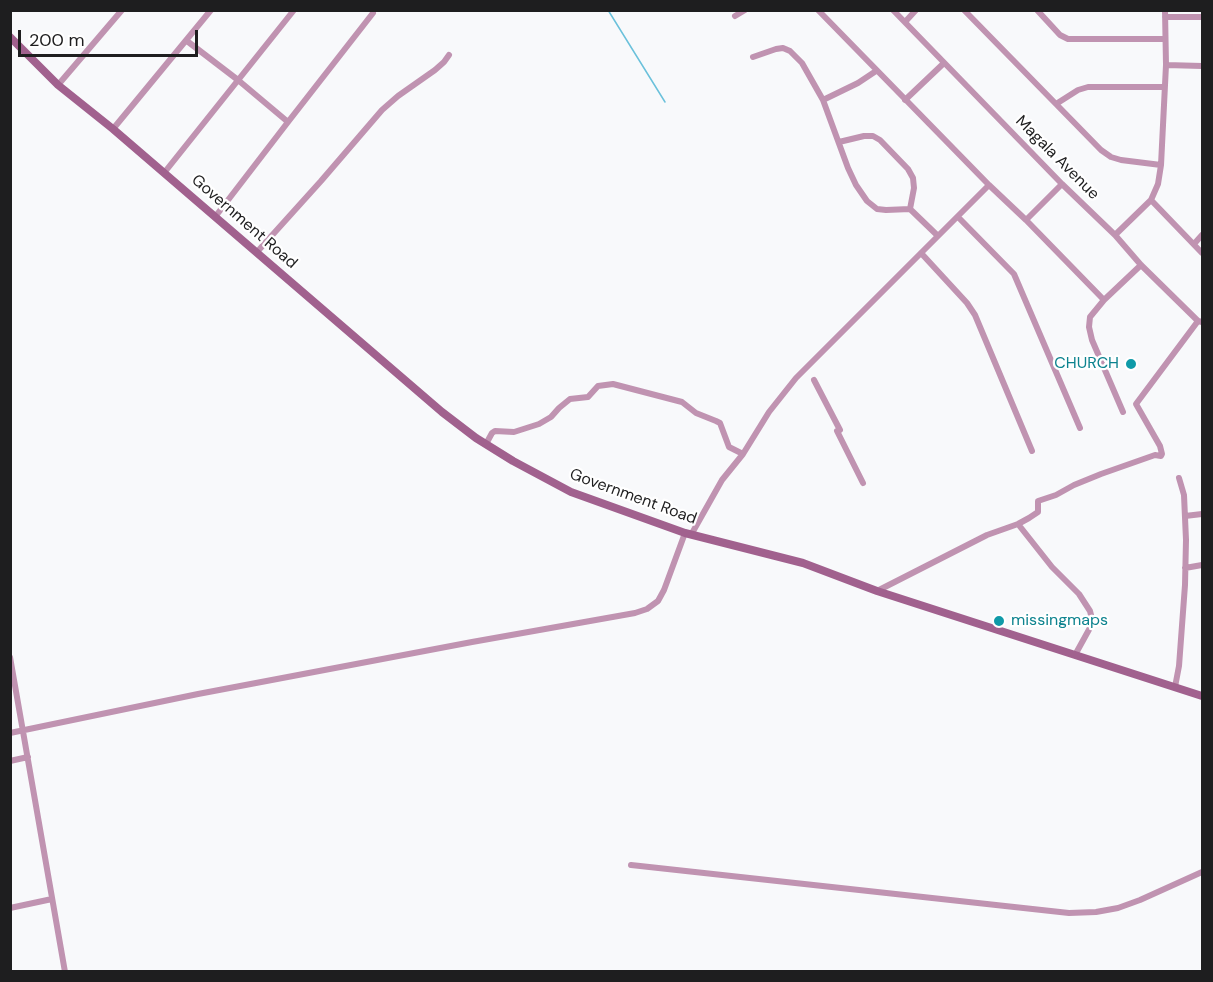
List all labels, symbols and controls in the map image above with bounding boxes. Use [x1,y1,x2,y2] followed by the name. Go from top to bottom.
[21,18,201,56] scale bar
[29,28,85,52] text: 200 m
[1011,112,1103,204] street label: Magala Avenue
[187,171,301,273] street label: Government Road
[1054,354,1119,374] place label: CHURCH
[1124,357,1138,371] marker: CHURCH
[567,465,699,529] street label: Government Road
[1011,611,1108,631] place label: missingmaps
[992,614,1006,628] marker: missingmaps

